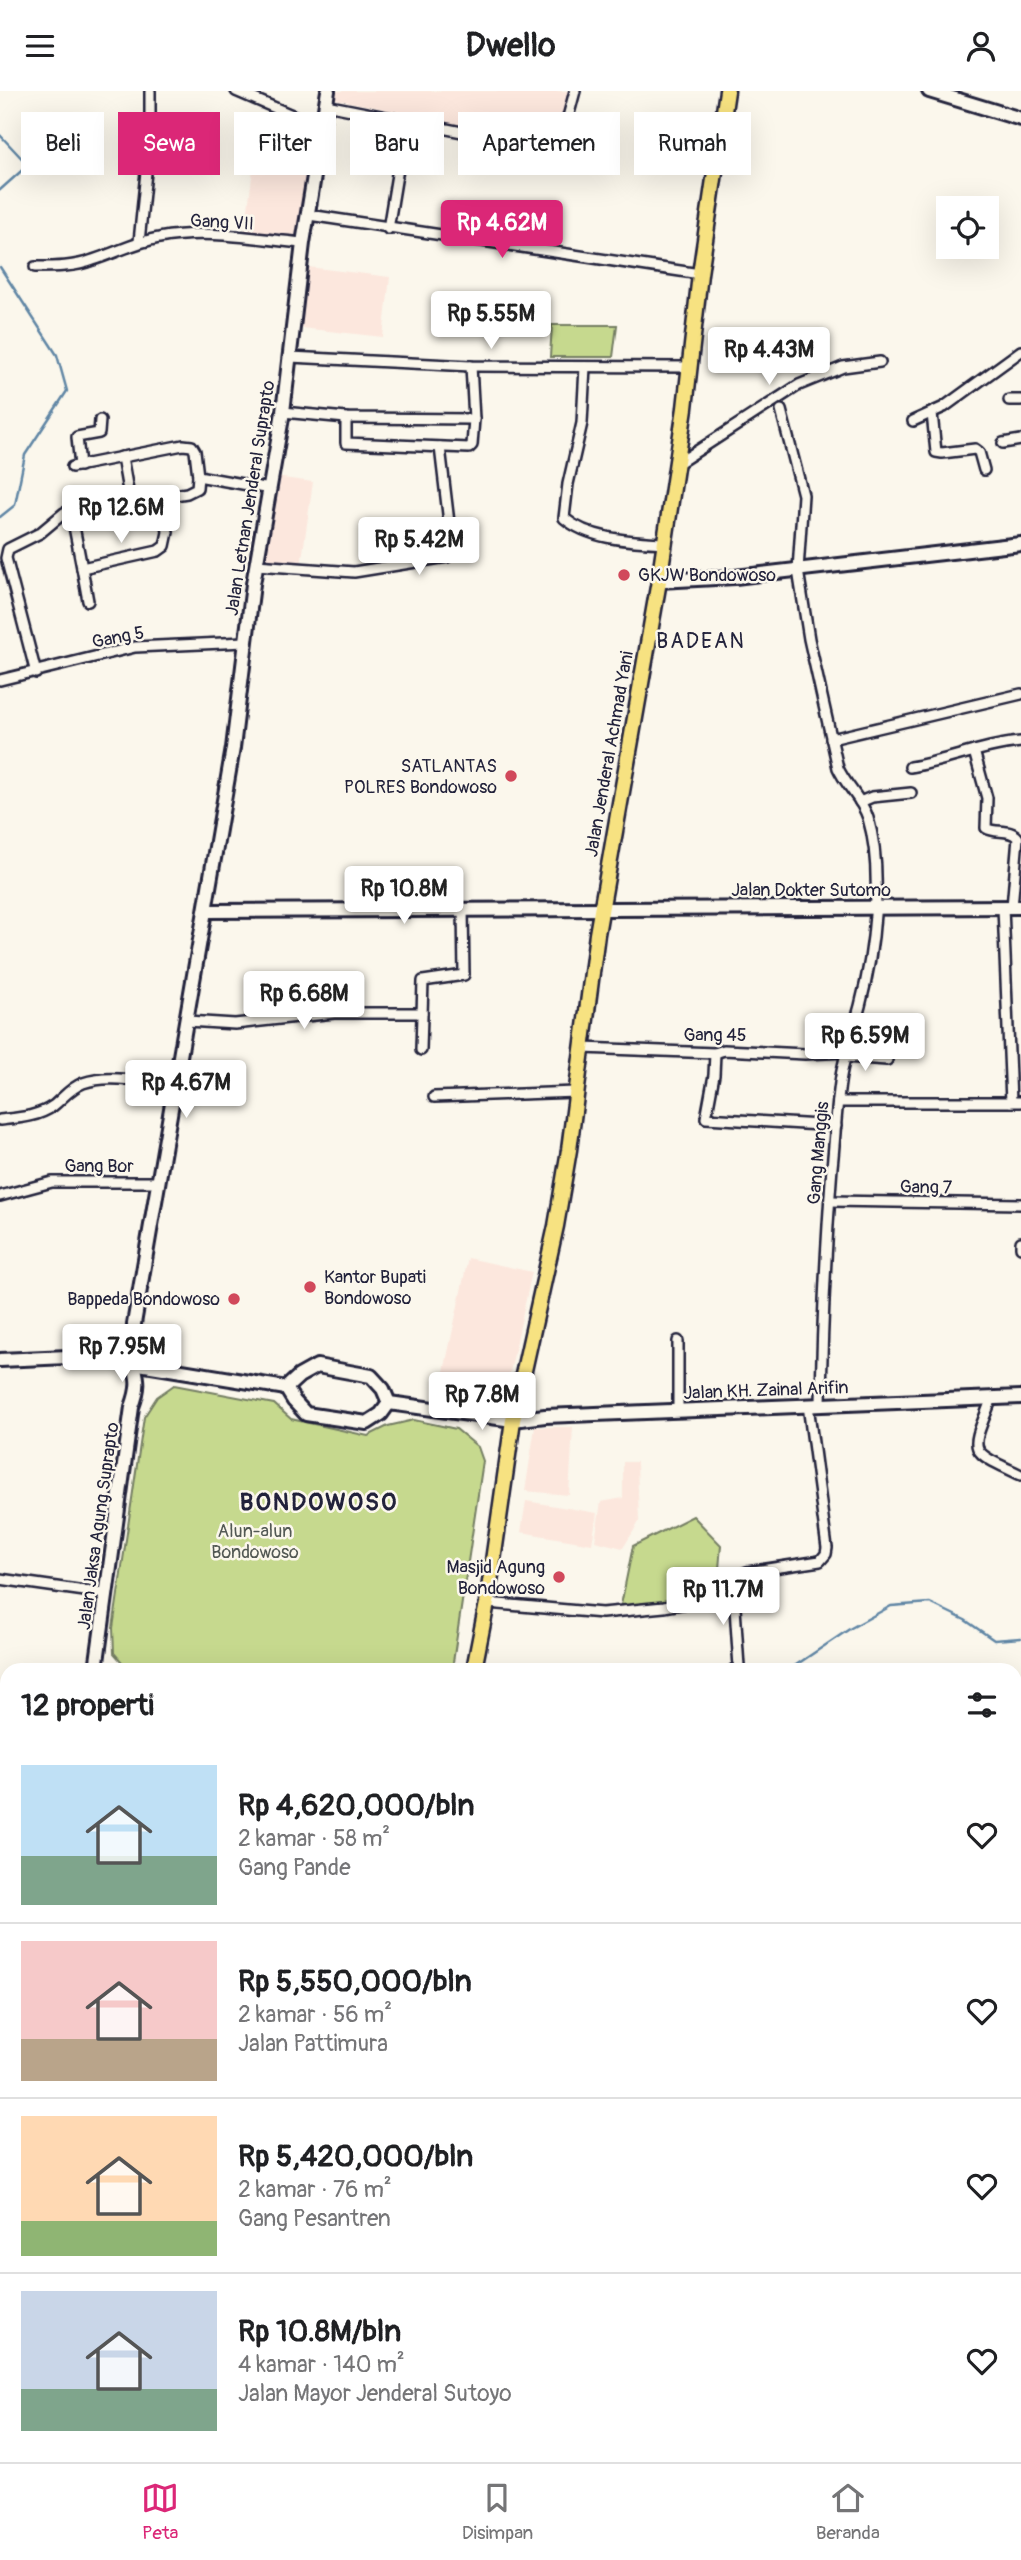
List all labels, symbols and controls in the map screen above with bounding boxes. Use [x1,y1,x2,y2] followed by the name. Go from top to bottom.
[466,26,555,66] text: Dwello
[21,27,59,65] icon: menu
[962,27,1000,65] icon: person
[21,112,104,175] chip: Beli
[118,112,220,175] chip: Sewa
[234,112,336,175] chip: Filter
[350,112,444,175] chip: Baru
[458,112,620,175] chip: Apartemen
[634,112,751,175] chip: Rumah
[936,196,999,259] map controls
[936,196,999,259] button: locate
[430,201,574,260] pin: Rp 4.62M
[457,208,547,237] text: Rp 4.62M
[189,209,254,236] street label: Gang VII
[419,292,563,351] pin: Rp 5.55M
[447,299,535,328] text: Rp 5.55M
[697,327,841,387] pin: Rp 4.43M
[724,335,814,364] text: Rp 4.43M
[221,378,281,617] street label: Jalan Letnan Jenderal Suprapto
[49,485,193,545] pin: Rp 12.6M
[78,493,164,522] text: Rp 12.6M
[347,517,491,577] pin: Rp 5.42M
[374,525,464,554] text: Rp 5.42M
[638,564,776,587] place label: GKJW Bondowoso
[616,567,632,583] marker: GKJW Bondowoso
[90,621,146,654] street label: Gang 5
[656,628,746,655] district label: BADEAN
[580,649,639,859] street label: Jalan Jenderal Achmad Yani
[344,755,497,799] place label: SATLANTAS POLRES Bondowoso
[503,768,519,784] marker: SATLANTAS POLRES Bondowoso
[332,867,476,926] pin: Rp 10.8M
[360,874,448,903] text: Rp 10.8M
[731,879,891,902] street label: Jalan Dokter Sutomo
[232,971,376,1031] pin: Rp 6.68M
[259,979,349,1008] text: Rp 6.68M
[793,1013,937,1073] pin: Rp 6.59M
[821,1021,909,1050] text: Rp 6.59M
[683,1024,747,1047] street label: Gang 45
[114,1061,258,1120] pin: Rp 4.67M
[141,1068,231,1097] text: Rp 4.67M
[803,1101,834,1205] street label: Gang Manggis
[64,1155,134,1178] street label: Gang Bor
[900,1176,953,1199] street label: Gang 7
[324,1266,426,1310] place label: Kantor Bupati Bondowoso
[302,1279,318,1295] marker: Kantor Bupati Bondowoso
[67,1288,220,1311] place label: Bappeda Bondowoso
[226,1291,242,1307] marker: Bappeda Bondowoso
[50,1325,194,1384] pin: Rp 7.95M
[78,1332,166,1361] text: Rp 7.95M
[417,1373,547,1432] pin: Rp 7.8M
[683,1376,849,1405] street label: Jalan KH. Zainal Arifin
[445,1380,519,1409] text: Rp 7.8M
[73,1421,124,1631] street label: Jalan Jaksa Agung Suprapto
[240,1488,398,1517] district label: BONDOWOSO
[211,1520,299,1564] park label: Alun-alun Bondowoso
[447,1556,545,1600] place label: Masjid Agung Bondowoso
[651,1567,795,1627] pin: Rp 11.7M
[551,1569,567,1585] marker: Masjid Agung Bondowoso
[683,1575,763,1604] text: Rp 11.7M
[963,1686,1001,1724] icon: filters
[21,1687,154,1724] text: 12 properti
[238,1787,475,1824] text: Rp 4,620,000/bln
[77,1793,161,1877] icon: home
[963,1816,1001,1854] icon: heart
[238,1824,390,1853] text: 2 kamar · 58 m²
[238,1853,350,1882] text: Gang Pande
[238,1963,472,2000] text: Rp 5,550,000/bln
[77,1969,161,2053] icon: home
[963,1992,1001,2030] icon: heart
[238,2000,392,2029] text: 2 kamar · 56 m²
[238,2029,388,2058] text: Jalan Pattimura
[238,2138,473,2175] text: Rp 5,420,000/bln
[77,2144,161,2228] icon: home
[963,2167,1001,2205] icon: heart
[238,2175,392,2204] text: 2 kamar · 76 m²
[238,2204,391,2233] text: Gang Pesantren
[238,2313,401,2350] text: Rp 10.8M/bln
[77,2319,161,2403] icon: home
[963,2342,1001,2380] icon: heart
[238,2350,405,2379] text: 4 kamar · 140 m²
[238,2379,512,2408] text: Jalan Mayor Jenderal Sutoyo
[141,2479,179,2545] tab: Peta
[462,2479,533,2545] tab: Disimpan
[816,2479,880,2545] tab: Beranda

